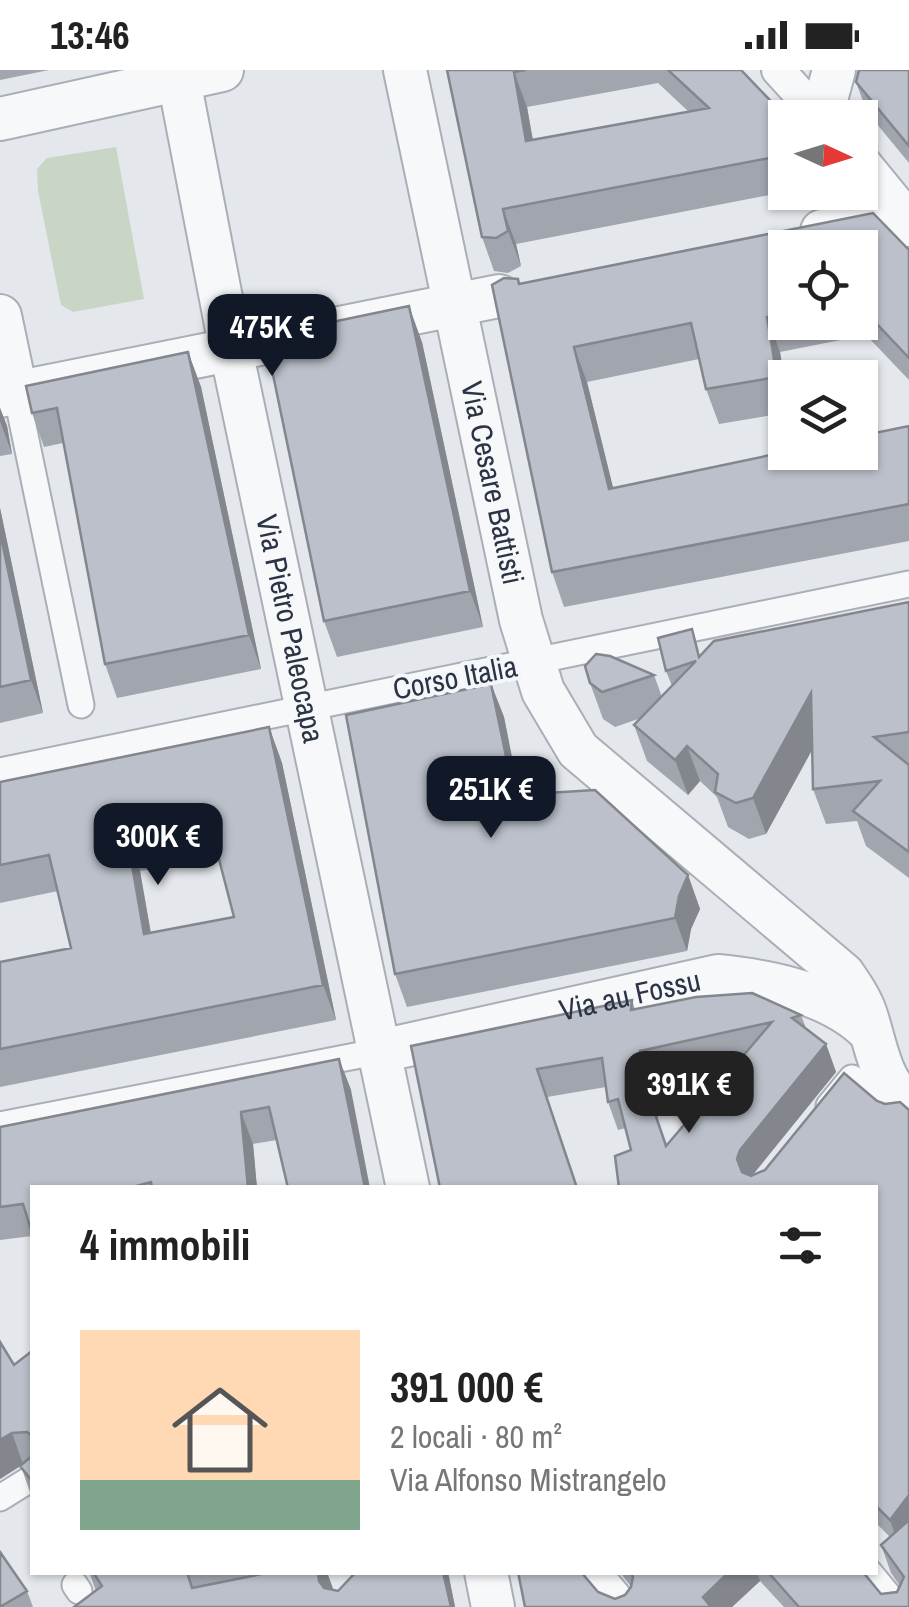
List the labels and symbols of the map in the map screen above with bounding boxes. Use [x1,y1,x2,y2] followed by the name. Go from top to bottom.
[768,100,878,210] north arrow
[191,294,353,379] pin: 475K €
[452,378,534,588] street label: Via Cesare Battisti
[247,511,334,747] street label: Via Pietro Paleocapa
[389,645,521,709] street label: Corso Italia
[410,756,572,841] pin: 251K €
[77,803,239,888] pin: 300K €
[555,960,704,1030] street label: Via au Fossu
[608,1051,770,1136] pin: 391K €

